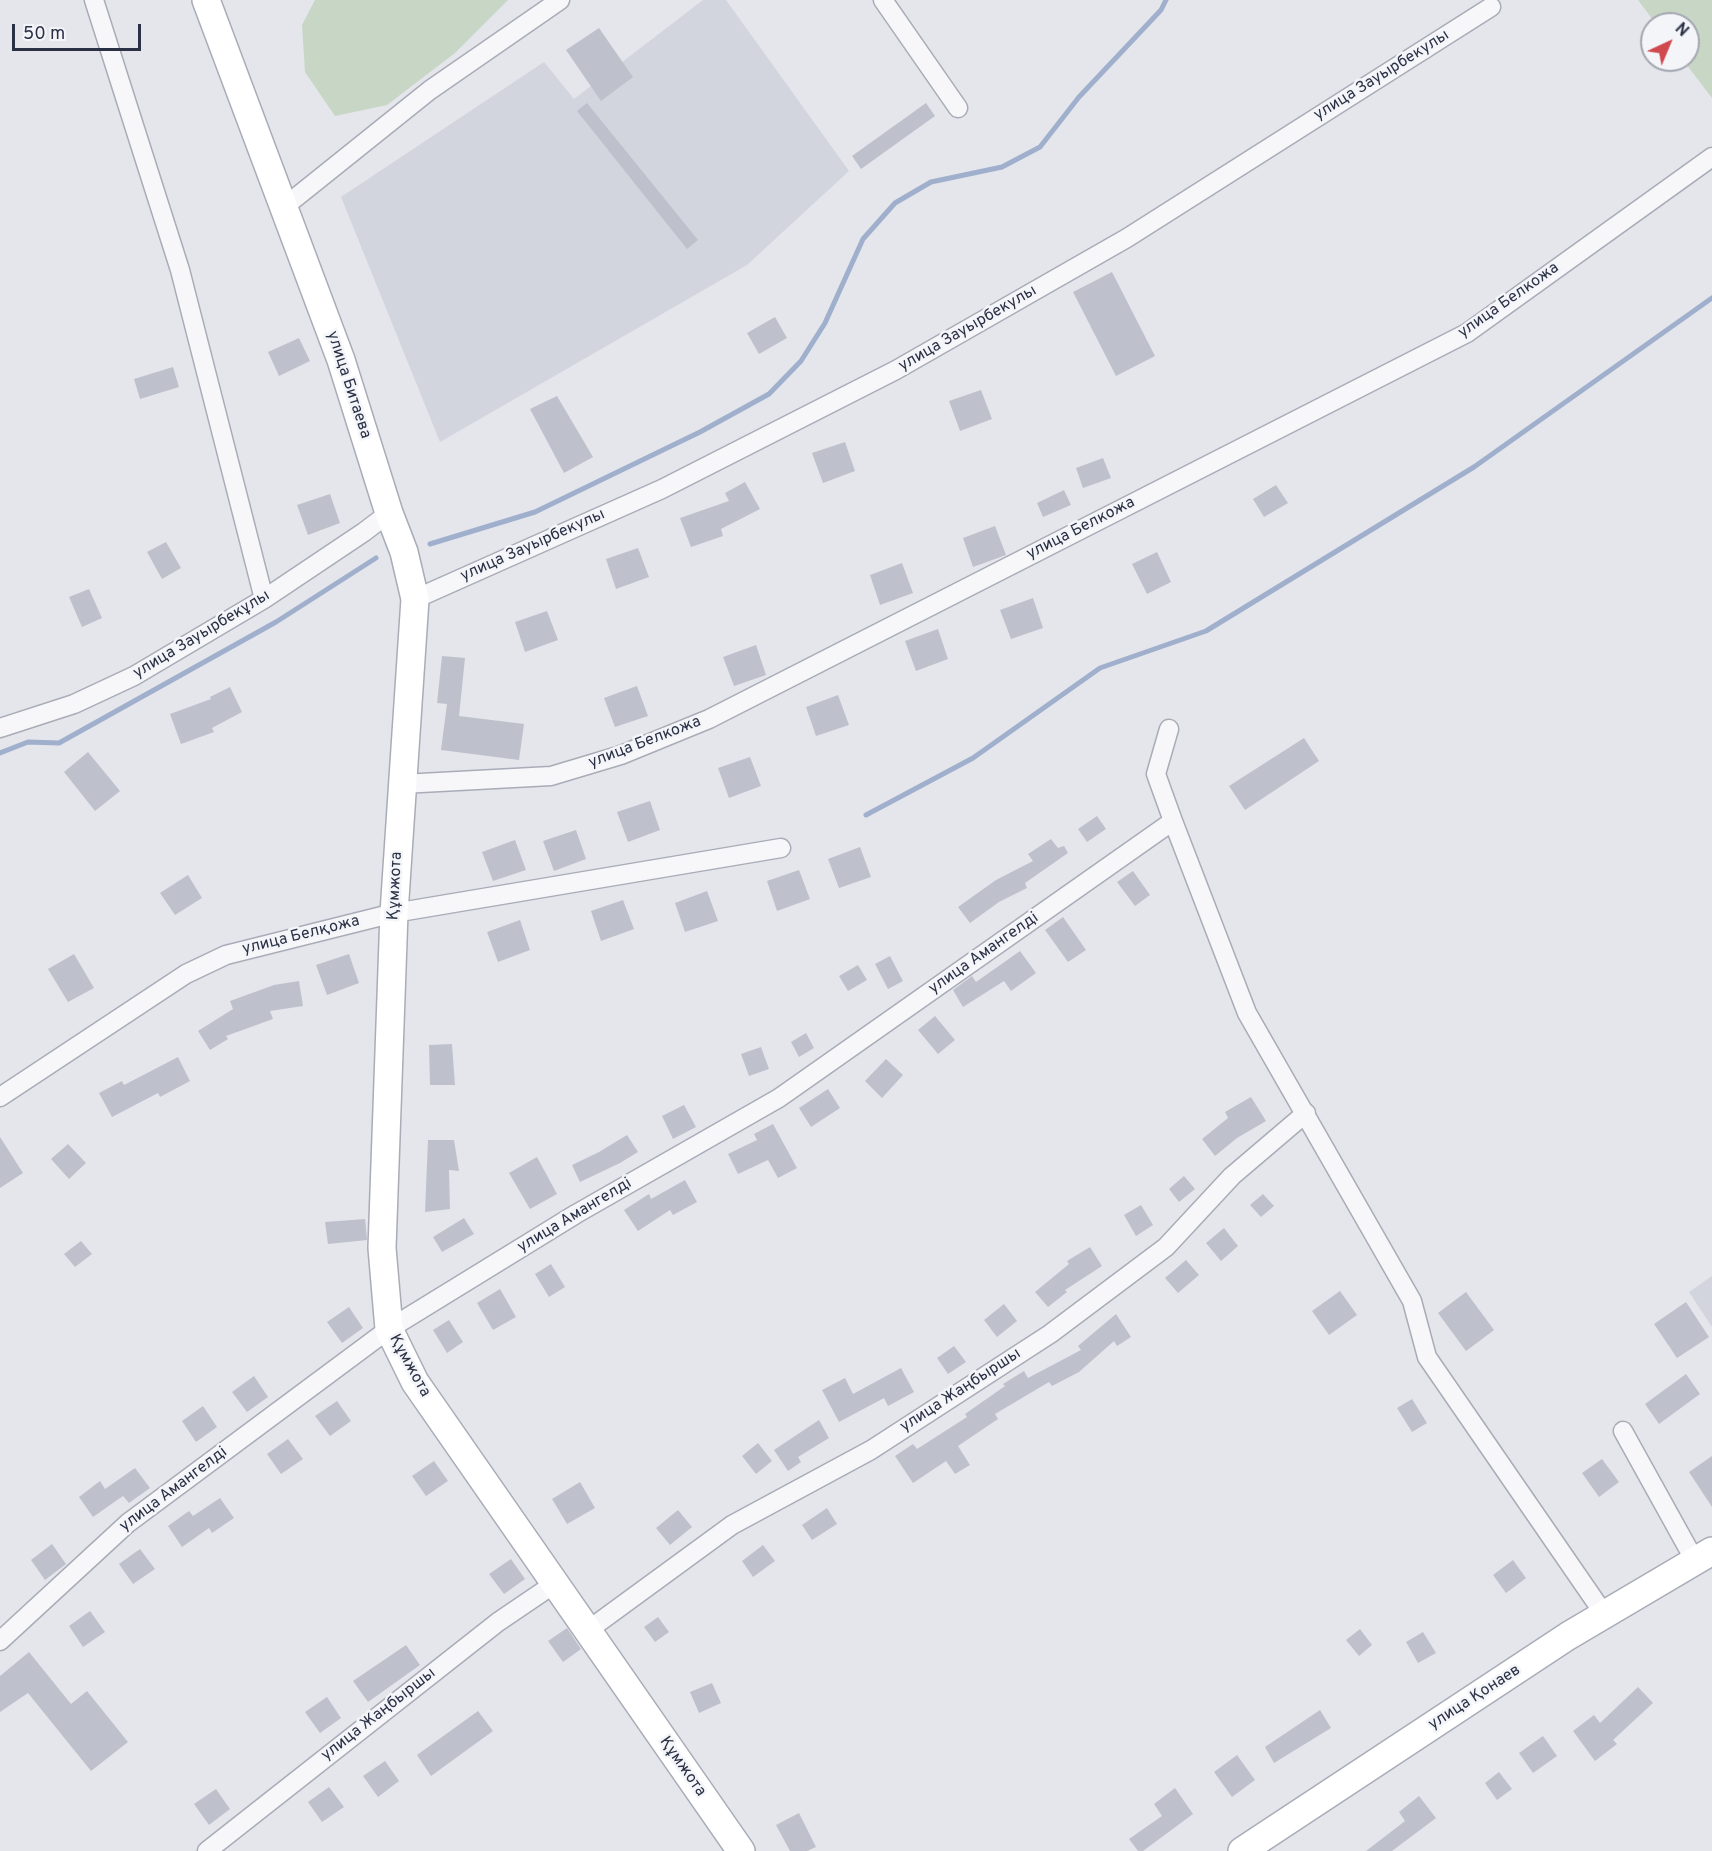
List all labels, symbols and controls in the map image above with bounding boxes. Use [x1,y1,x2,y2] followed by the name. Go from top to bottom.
[15,12,144,50] scale bar
[1640,12,1700,72] north arrow
[1670,19,1692,42] text: N
[23,23,65,46] text: 50 m
[1311,26,1453,126] street label: улица Зауырбекулы
[1455,259,1563,343] street label: улица Белкожа
[896,282,1040,376] street label: улица Зауырбекулы
[322,329,374,441] street label: улица Битаева
[1024,493,1138,565] street label: улица Белкожа
[458,505,608,587] street label: улица Зауырбекулы
[130,587,274,683] street label: улица Зауырбекұлы
[586,713,704,773] street label: улица Белкожа
[385,851,407,921] street label: Құмжота
[925,909,1043,999] street label: улица Амангелді
[240,912,362,960] street label: улица Белқожа
[514,1174,636,1258] street label: улица Амангелді
[384,1331,434,1401] street label: Құмжота
[897,1345,1025,1437] street label: улица Жаңбыршы
[116,1443,232,1537] street label: улица Амангелді
[1425,1661,1525,1735] street label: улица Қонаев
[318,1664,440,1766] street label: улица Жаңбыршы
[654,1733,710,1801] street label: Құмжота

